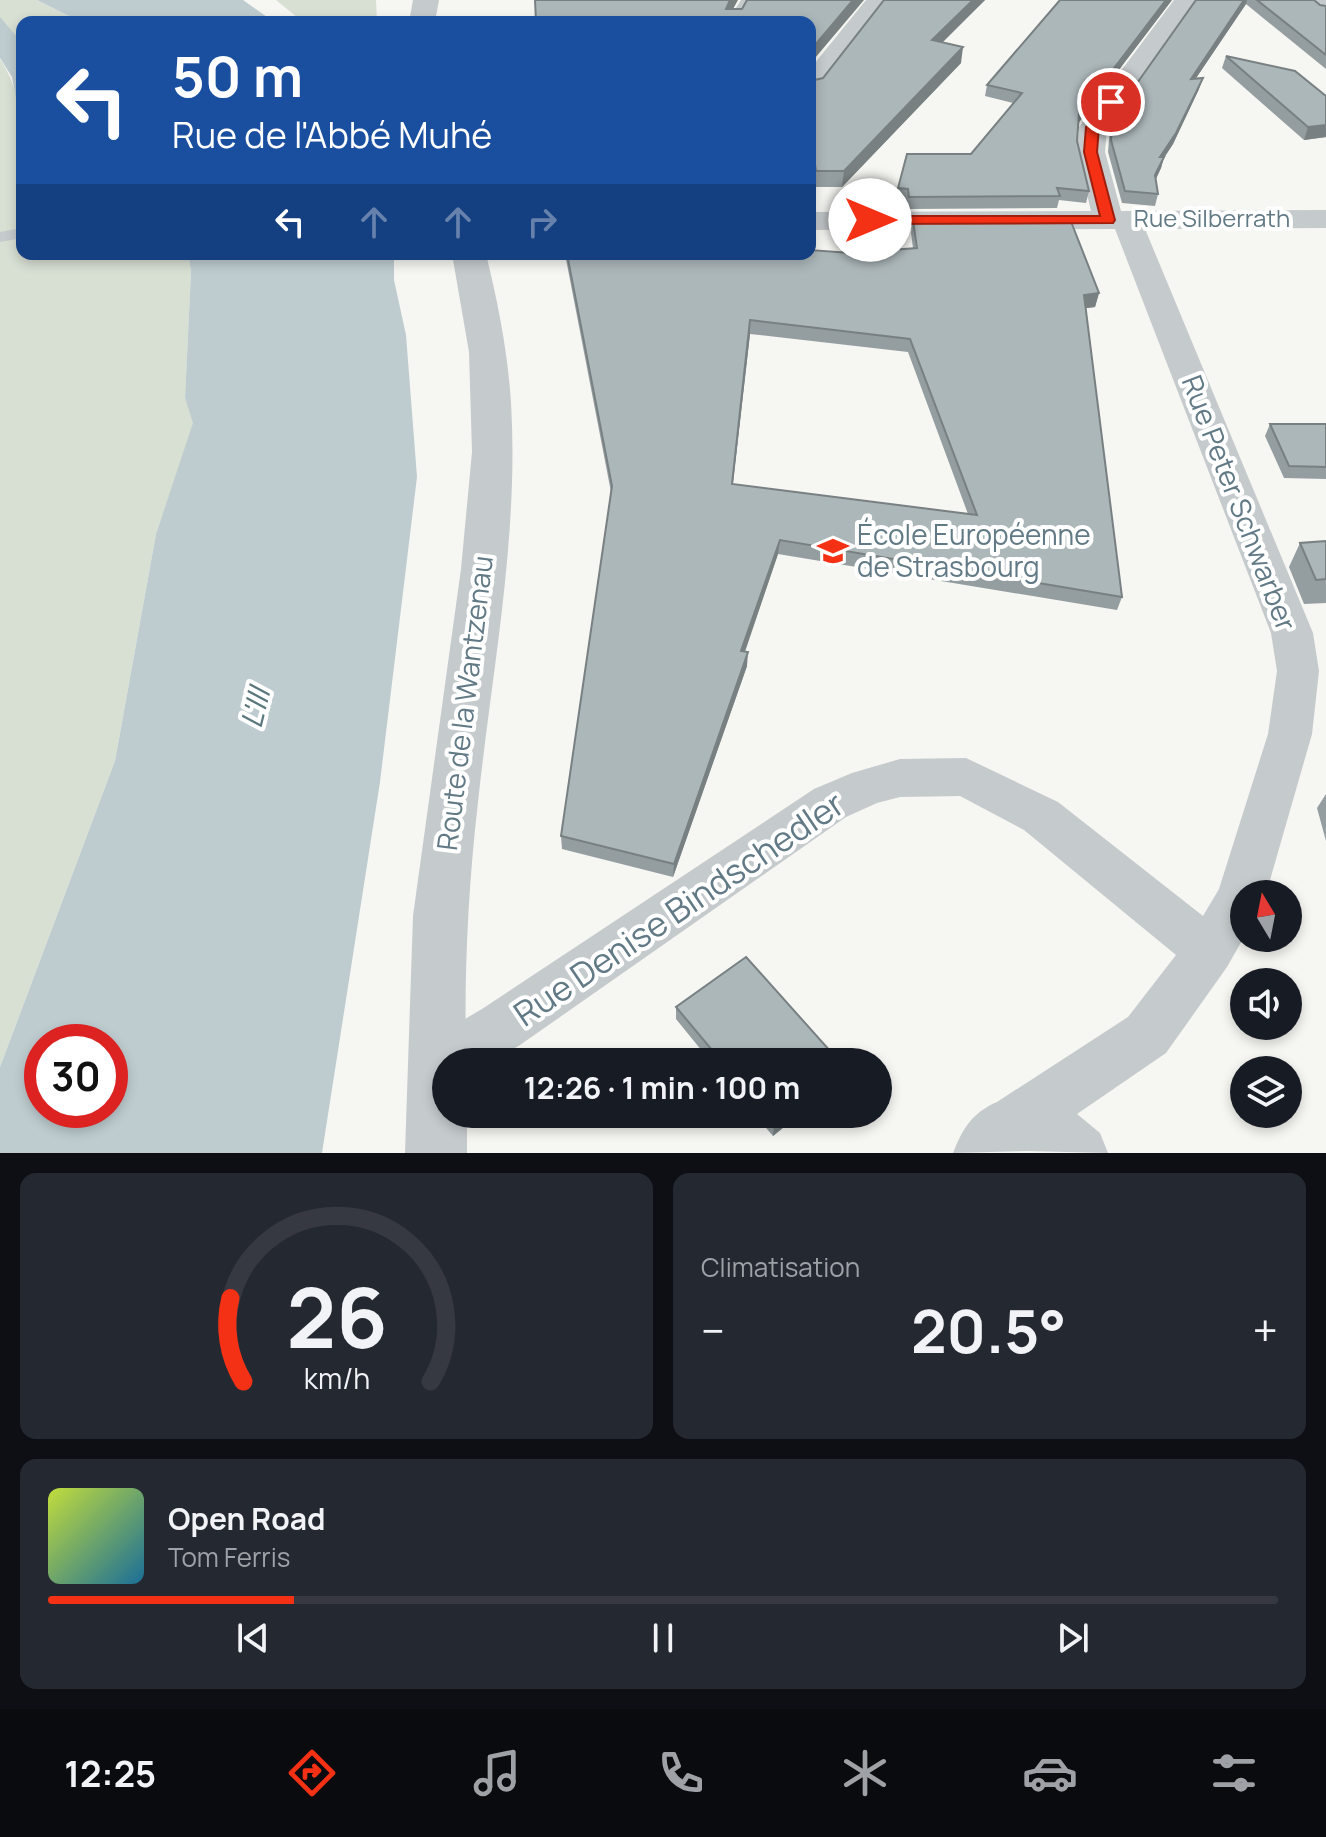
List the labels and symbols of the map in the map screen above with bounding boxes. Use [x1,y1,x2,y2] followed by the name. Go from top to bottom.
[1077,68,1145,136] pin
[828,178,912,262] position arrow
[1134,201,1290,234] street label: Rue Silberrath
[1174,369,1306,636] street label: Rue Peter Schwarber
[857,515,1091,585] place label: École Européenne de Strasbourg
[816,534,850,568] school or university icon: École Européenne de Strasbourg
[427,553,501,852] street label: Route de la Wantzenau
[230,680,280,732] water label: L'Ill
[504,780,853,1036] street label: Rue Denise Bindschedler
[1230,880,1302,952] north arrow
[24,1024,128,1128] speed limit sign: 30

